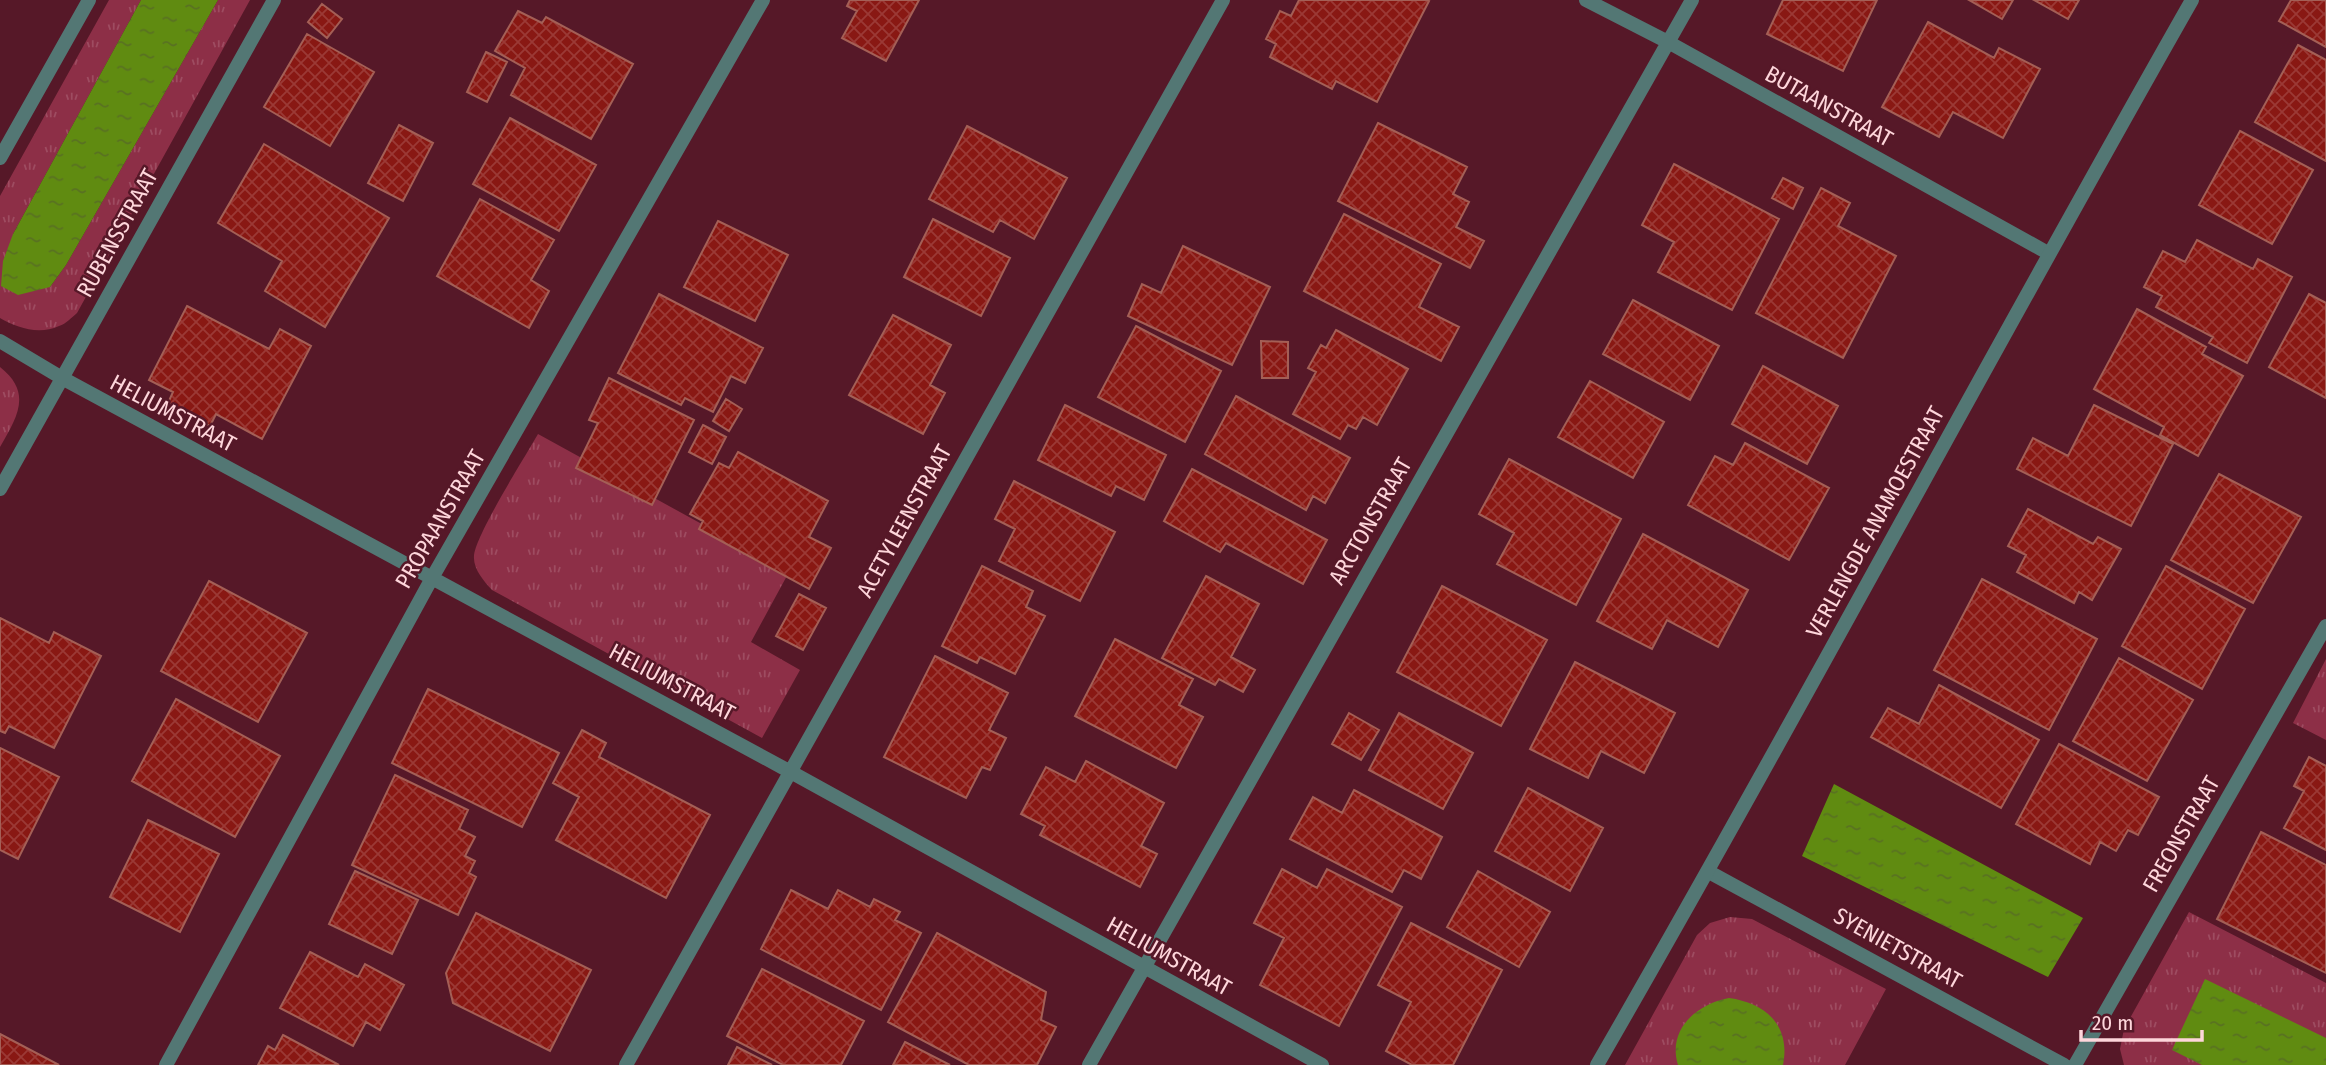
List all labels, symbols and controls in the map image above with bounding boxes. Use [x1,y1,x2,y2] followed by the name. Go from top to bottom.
[1760,59,1898,153] street label: BUTAANSTRAAT
[70,164,164,302] street label: RUBENSSTRAAT
[105,368,241,458] street label: HELIUMSTRAAT
[1800,401,1950,642] street label: VERLENGDE ANAMOESTRAAT
[851,440,958,602] street label: ACETYLEENSTRAAT
[389,444,491,593] street label: PROPAANSTRAAT
[1322,452,1418,589] street label: ARCTONSTRAAT
[604,637,740,727] street label: HELIUMSTRAAT
[2137,771,2226,897] street label: FREONSTRAAT
[1829,901,1967,995] street label: SYENIETSTRAAT
[1102,910,1237,1002] street label: HELIUMSTRAAT
[2081,998,2202,1042] scale bar
[2092,1010,2133,1036] text: 20 m

